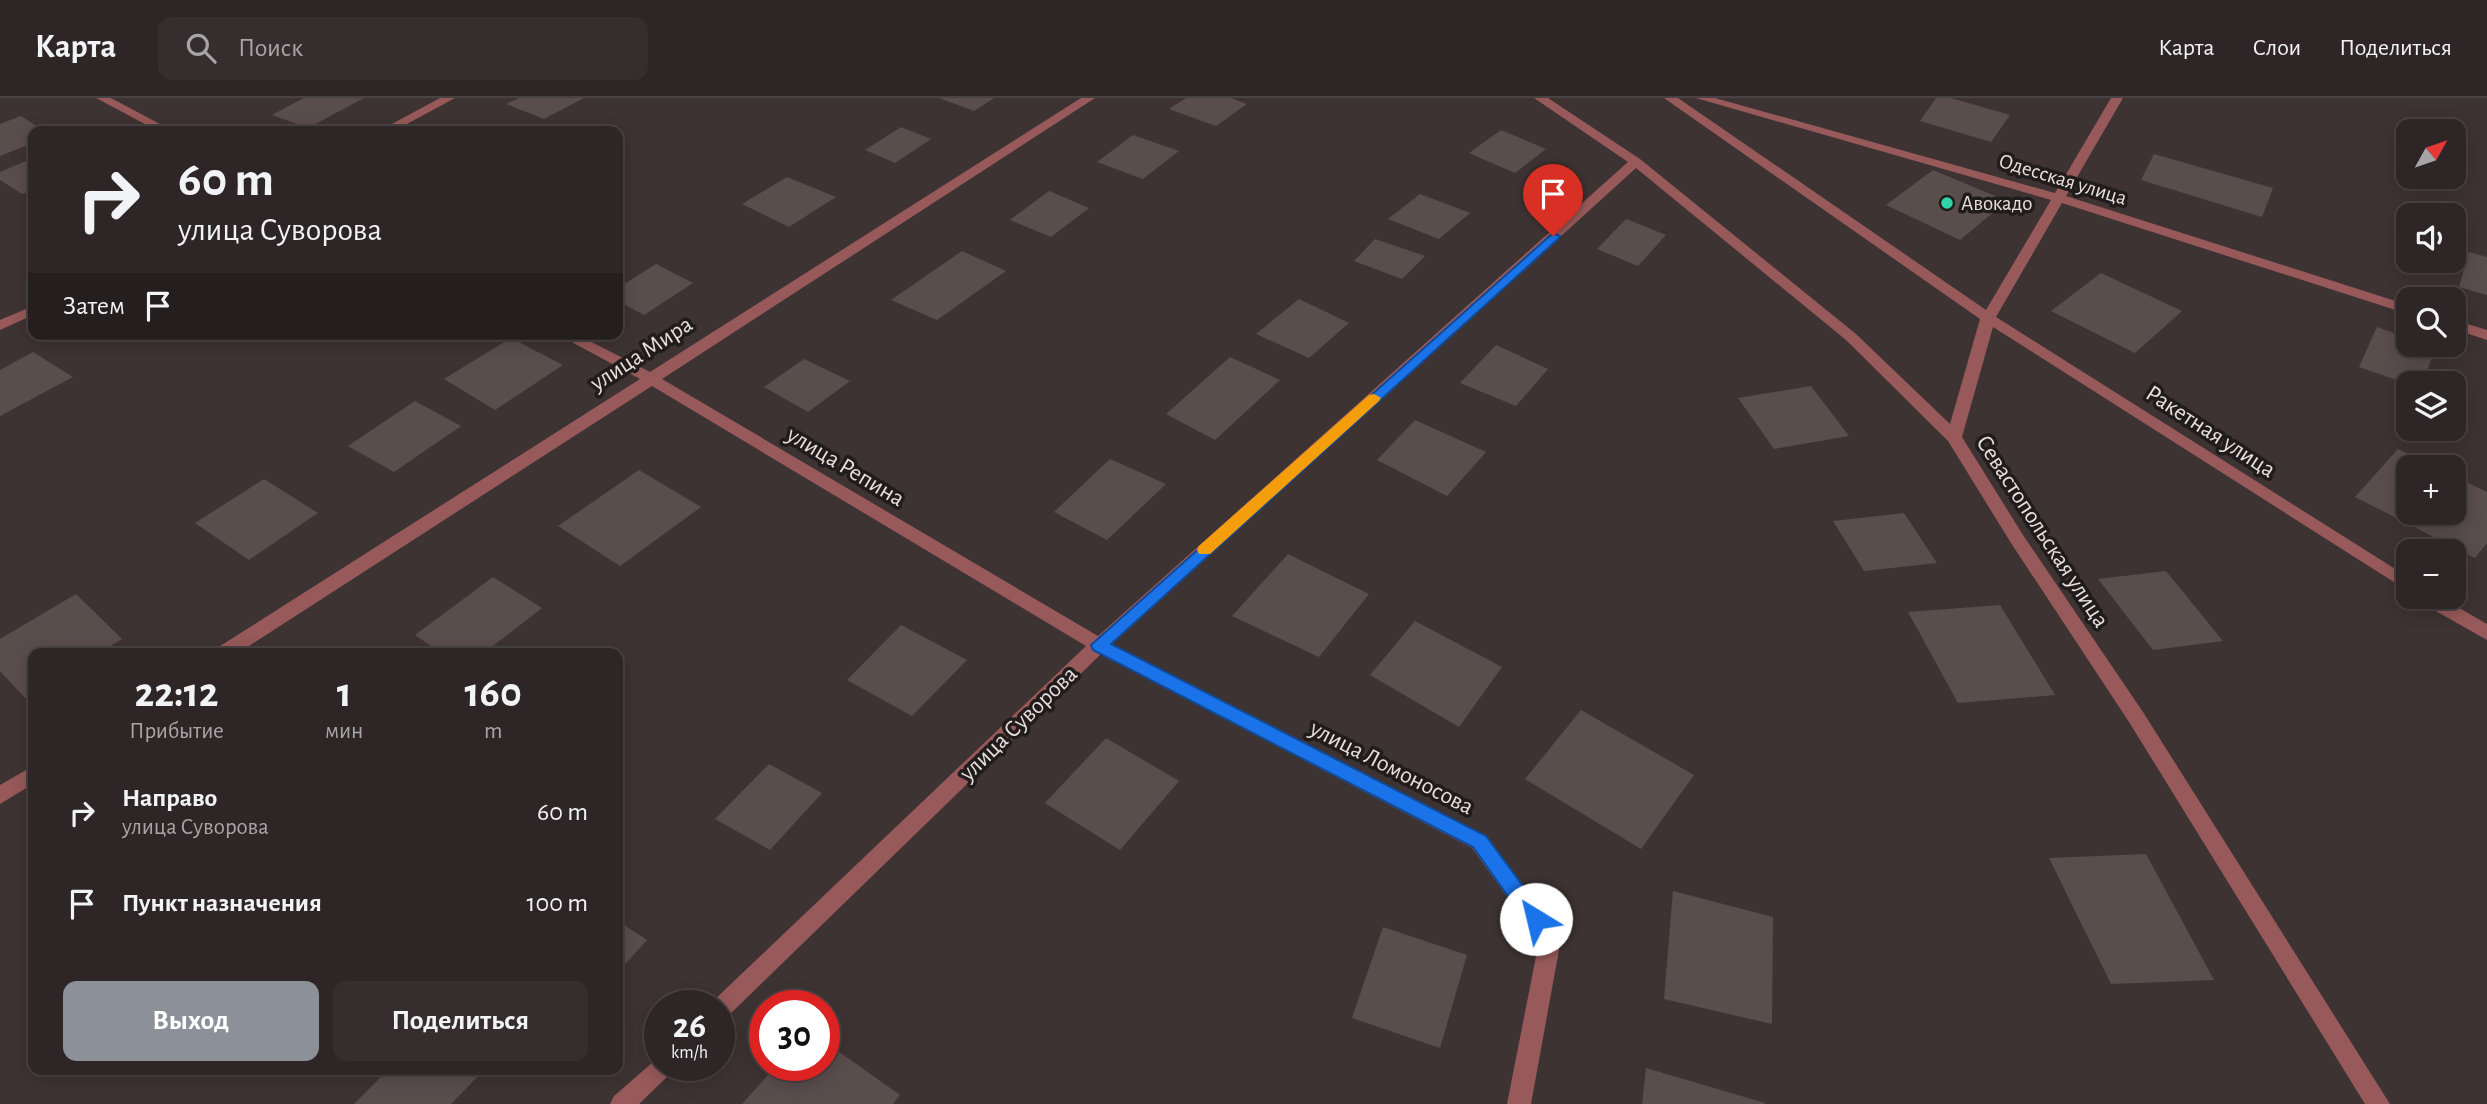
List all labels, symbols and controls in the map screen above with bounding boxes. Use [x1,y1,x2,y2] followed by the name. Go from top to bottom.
[158,17,648,80] search box
[182,29,220,67] icon: search
[35,31,116,64] text: Карта
[238,35,303,61] text: Поиск
[2158,36,2214,60] text: Карта
[2252,36,2301,60] text: Слои
[2339,36,2452,60] text: Поделиться
[2396,119,2466,189] north arrow
[2396,119,2466,609] map controls
[1996,150,2130,209] street label: Одесская улица
[63,154,154,245] icon: right
[178,156,274,205] text: 60 m
[1523,164,1583,236] pin
[1534,175,1572,213] icon: arrive
[1961,193,2032,214] place label: Авокадо
[1939,195,1955,211] marker: Авокадо
[2396,203,2466,273] button: sound
[178,214,382,246] text: улица Суворова
[139,287,177,325] icon: arrive
[2396,287,2466,357] button: search
[63,293,125,319] text: Затем
[585,312,697,396] street label: улица Мира
[2396,371,2466,441] button: layers
[2141,381,2280,483] street label: Ракетная улица
[782,422,908,511] street label: улица Репина
[1971,431,2113,632] street label: Севастопольская улица
[2396,455,2466,525] button: +
[2396,539,2466,609] button: −
[955,662,1082,786] street label: улица Суворова
[135,672,219,714] text: 22:12
[337,672,352,714] text: 1
[464,672,522,714] text: 160
[1305,716,1477,819] street label: улица Ломоносова
[129,720,224,743] text: Прибытие
[325,720,363,743] text: мин
[484,720,502,743] text: m
[122,785,217,811] text: Направо
[63,794,101,832] icon: right
[537,799,588,825] text: 60 m
[122,816,269,839] text: улица Суворова
[1499,882,1573,956] position arrow
[63,885,101,923] icon: arrive
[122,890,322,916] text: Пункт назначения
[527,890,588,916] text: 100 m
[63,981,319,1061] button: Выход
[333,981,588,1061] button: Поделиться
[749,990,840,1081] speed limit sign: 30
[673,1009,706,1044] text: 26
[671,1044,708,1062] text: km/h

